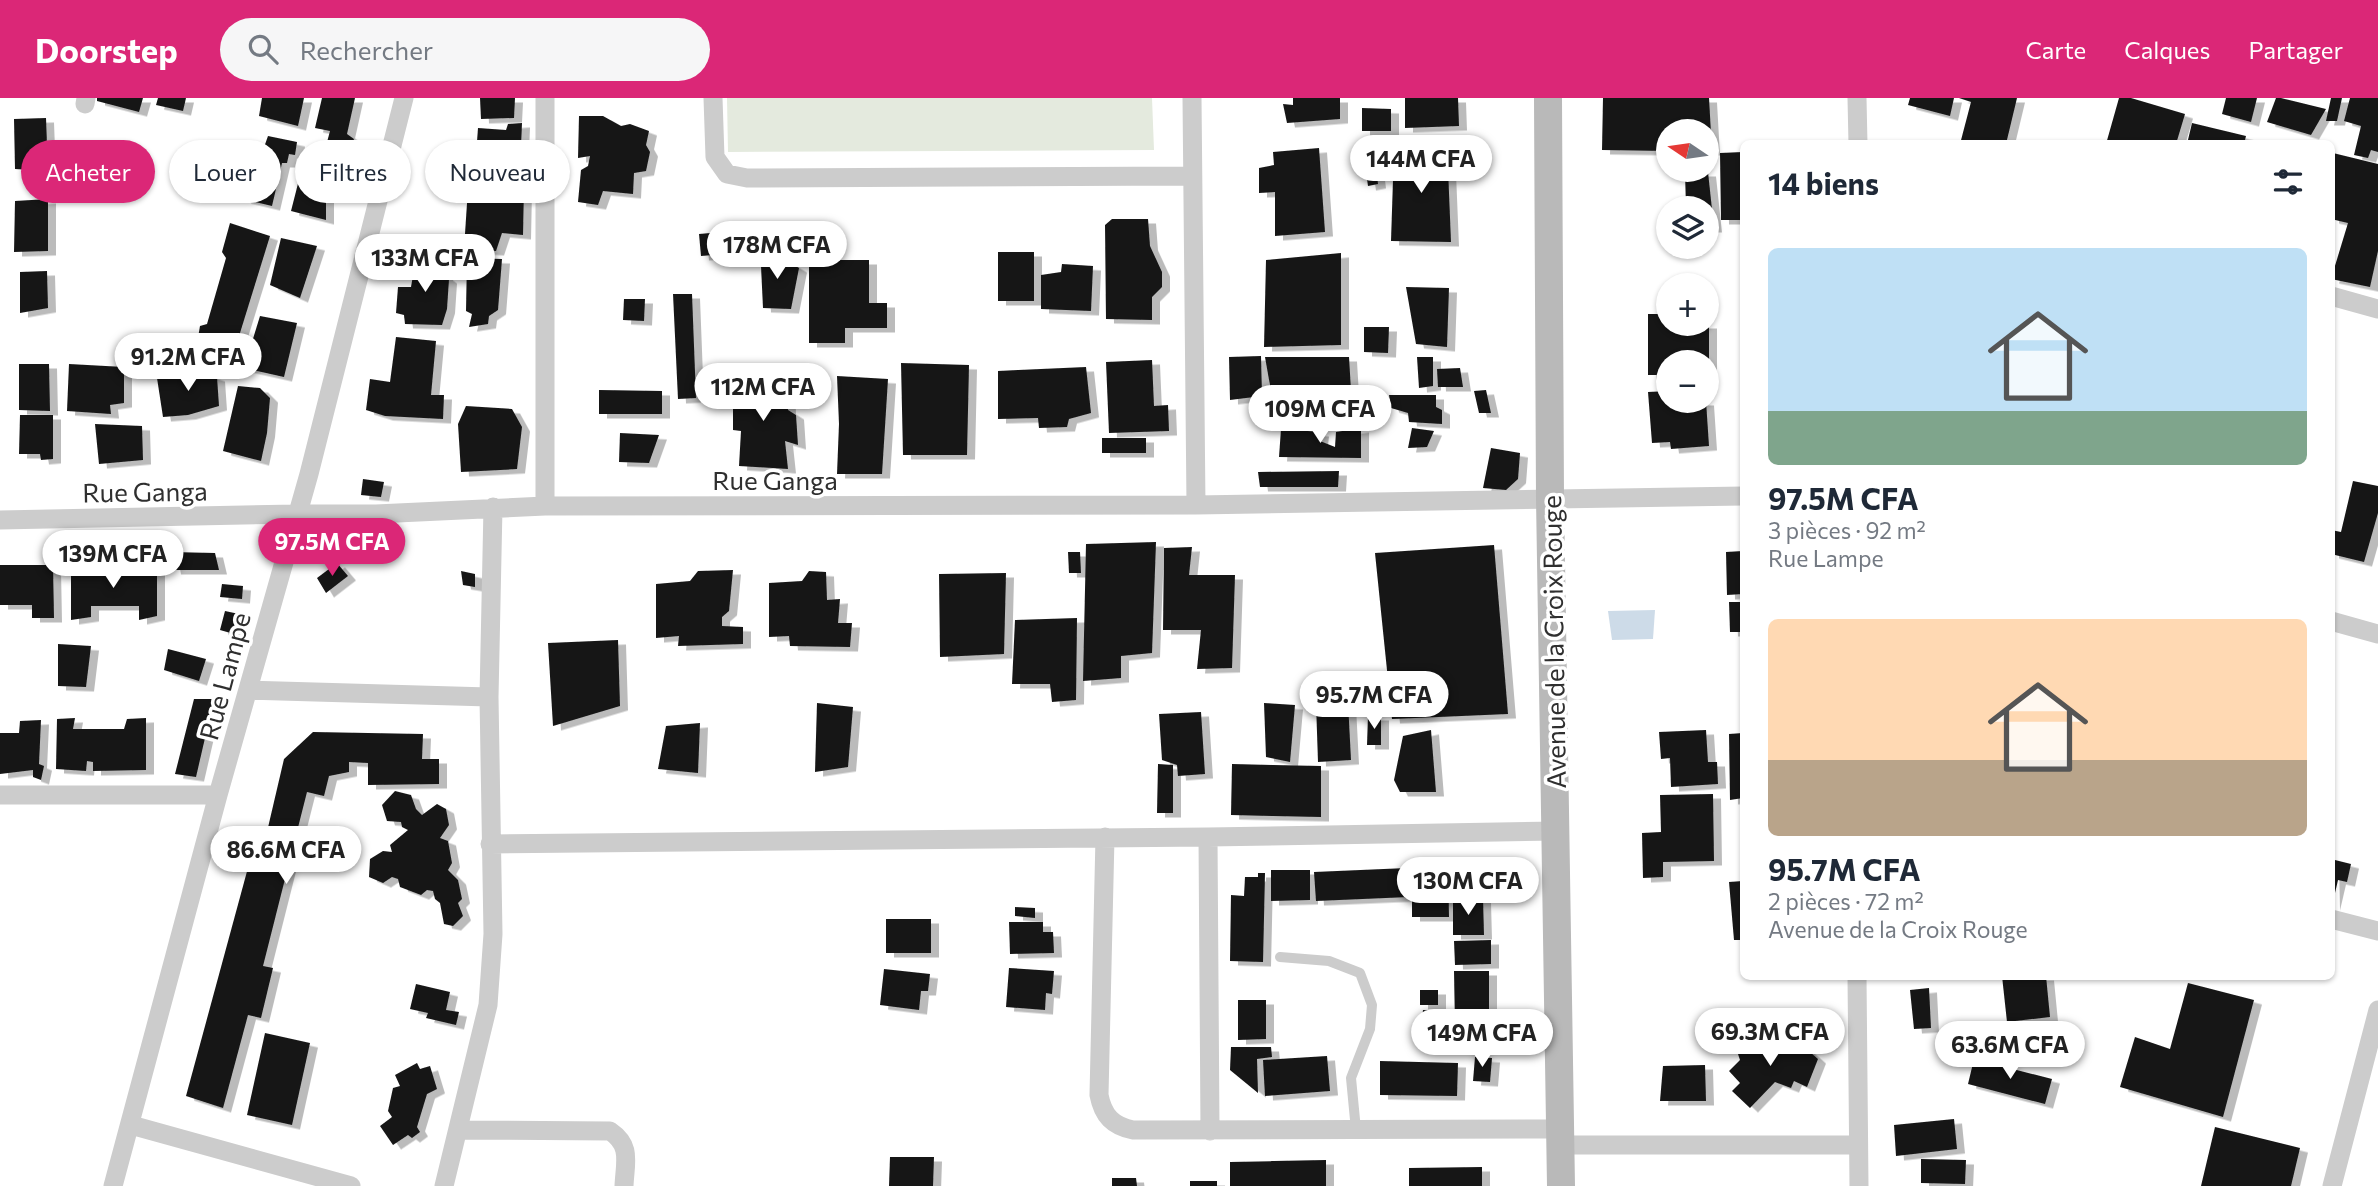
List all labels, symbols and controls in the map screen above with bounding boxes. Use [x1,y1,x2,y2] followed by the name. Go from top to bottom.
[220,18,710,81] search box
[35,29,178,70] text: Doorstep
[244,30,282,68] icon: search
[300,34,433,65] text: Rechercher
[2025,35,2086,64] text: Carte
[2124,35,2210,64] text: Calques
[2248,35,2343,64] text: Partager
[1656,119,1718,182] north arrow
[1656,119,1719,413] map controls
[1349,136,1493,195] pin: 144M CFA
[21,140,155,203] chip: Acheter
[169,140,281,203] chip: Louer
[295,140,411,203] chip: Filtres
[425,140,570,203] chip: Nouveau
[1366,144,1476,172] text: 144M CFA
[2269,163,2307,201] icon: filters
[1768,164,1879,201] text: 14 biens
[1656,196,1719,259] button: layers
[705,222,849,281] pin: 178M CFA
[723,230,831,258] text: 178M CFA
[353,234,497,294] pin: 133M CFA
[371,243,479,271] text: 133M CFA
[1656,273,1719,336] button: +
[1975,293,2101,419] icon: home
[108,334,268,393] pin: 91.2M CFA
[131,342,245,370] text: 91.2M CFA
[1656,350,1719,413] button: −
[691,364,835,423] pin: 112M CFA
[710,372,816,400] text: 112M CFA
[1248,386,1392,445] pin: 109M CFA
[1264,394,1376,422] text: 109M CFA
[712,464,838,495] street label: Rue Ganga
[82,474,208,508] street label: Rue Ganga
[1768,479,1919,516] text: 97.5M CFA
[1535,495,1571,789] street label: Avenue de la Croix Rouge
[1768,516,1926,544] text: 3 pièces · 92 m²
[252,518,412,578] pin: 97.5M CFA
[274,527,390,555] text: 97.5M CFA
[41,531,185,590] pin: 139M CFA
[58,539,168,567] text: 139M CFA
[1768,544,1884,572] text: Rue Lampe
[192,609,256,743] street label: Rue Lampe
[1975,664,2101,790] icon: home
[1294,672,1454,731] pin: 95.7M CFA
[1316,680,1432,708] text: 95.7M CFA
[206,826,366,886] pin: 86.6M CFA
[226,835,346,863] text: 86.6M CFA
[1768,850,1921,887] text: 95.7M CFA
[1396,858,1540,917] pin: 130M CFA
[1413,866,1523,894] text: 130M CFA
[1768,887,1924,915] text: 2 pièces · 72 m²
[1768,915,2028,943] text: Avenue de la Croix Rouge
[1690,1009,1850,1068] pin: 69.3M CFA
[1410,1010,1554,1069] pin: 149M CFA
[1711,1017,1829,1045] text: 69.3M CFA
[1427,1018,1537,1046] text: 149M CFA
[1930,1021,2090,1081] pin: 63.6M CFA
[1951,1030,2069,1058] text: 63.6M CFA

